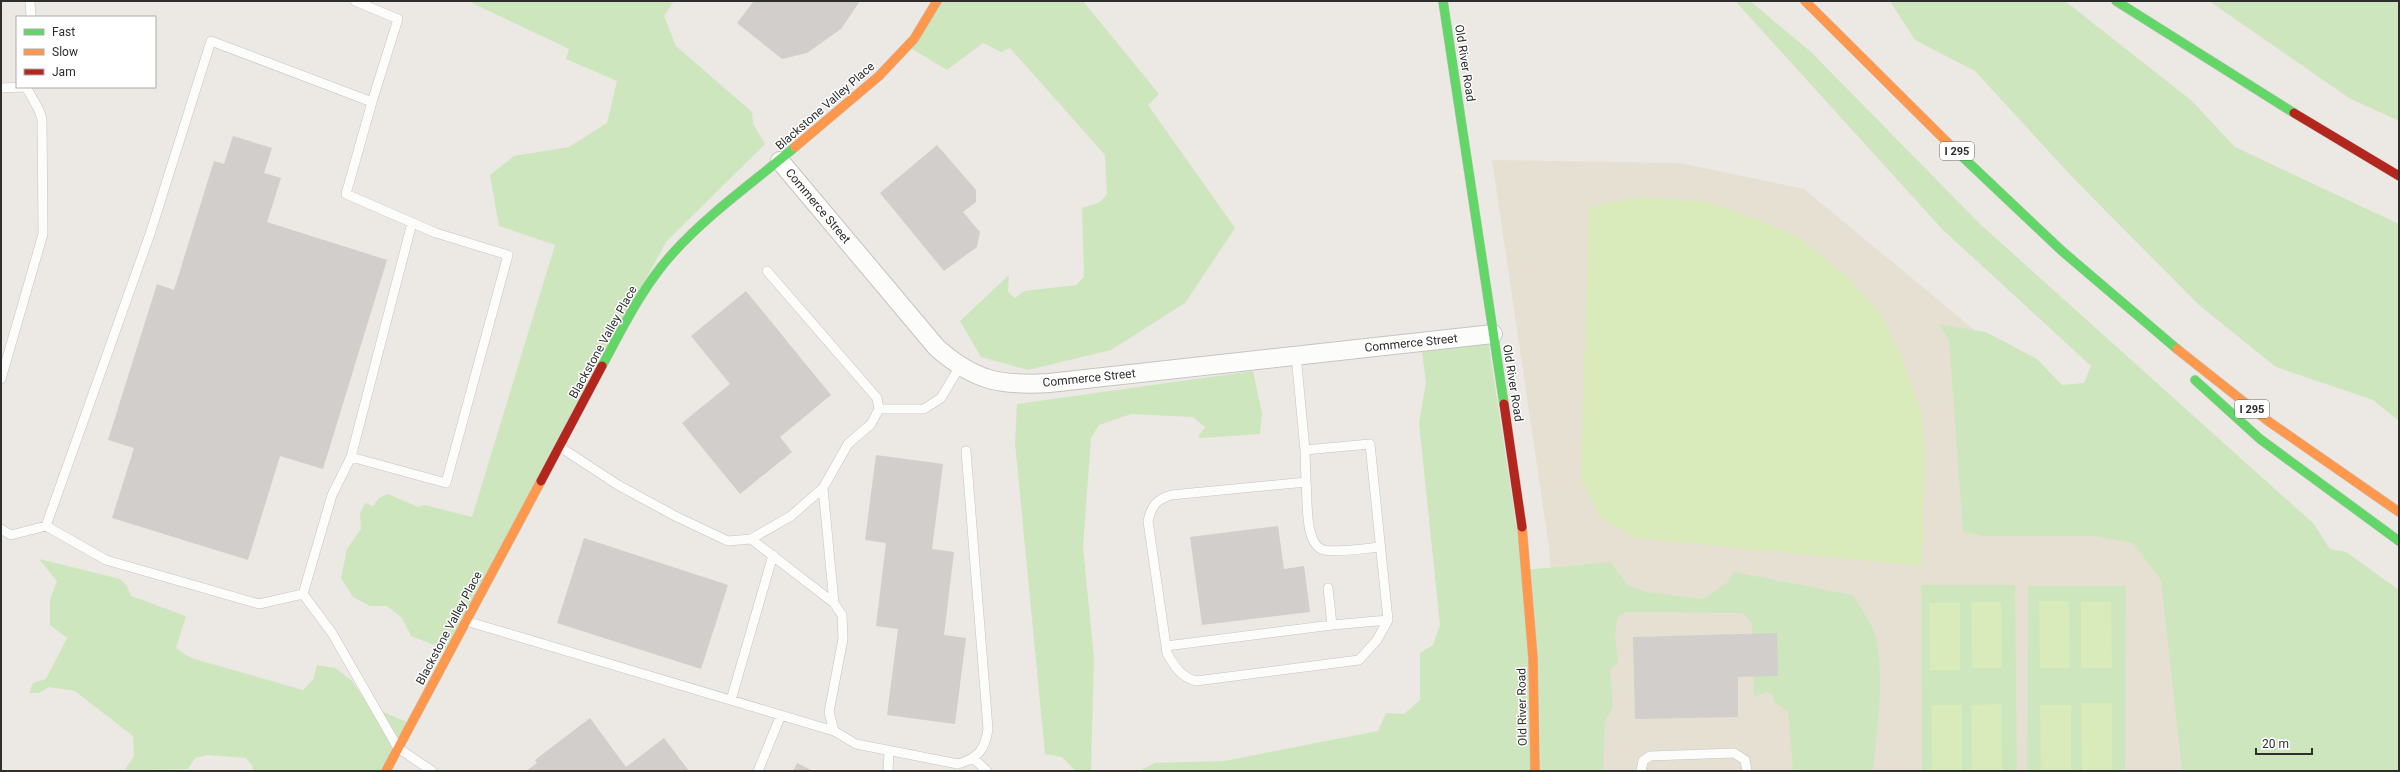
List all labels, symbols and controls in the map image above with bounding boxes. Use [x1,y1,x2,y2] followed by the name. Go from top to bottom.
[16,16,156,88] legend
[1452,23,1478,103] street label: Old River Road
[52,25,75,39] text: Fast
[52,45,78,59] text: Slow
[773,59,877,153] street label: Blackstone Valley Place
[52,65,76,79] text: Jam
[1940,142,1974,160] road number: I 295
[783,166,853,246] street label: Commerce Street
[566,283,640,401] street label: Blackstone Valley Place
[1364,331,1458,355] street label: Commerce Street
[1500,343,1526,423] street label: Old River Road
[1042,366,1136,390] street label: Commerce Street
[2235,400,2269,418] road number: I 295
[413,569,485,687] street label: Blackstone Valley Place
[1514,668,1530,746] street label: Old River Road
[2256,730,2312,756] scale bar
[2262,737,2289,751] text: 20 m

